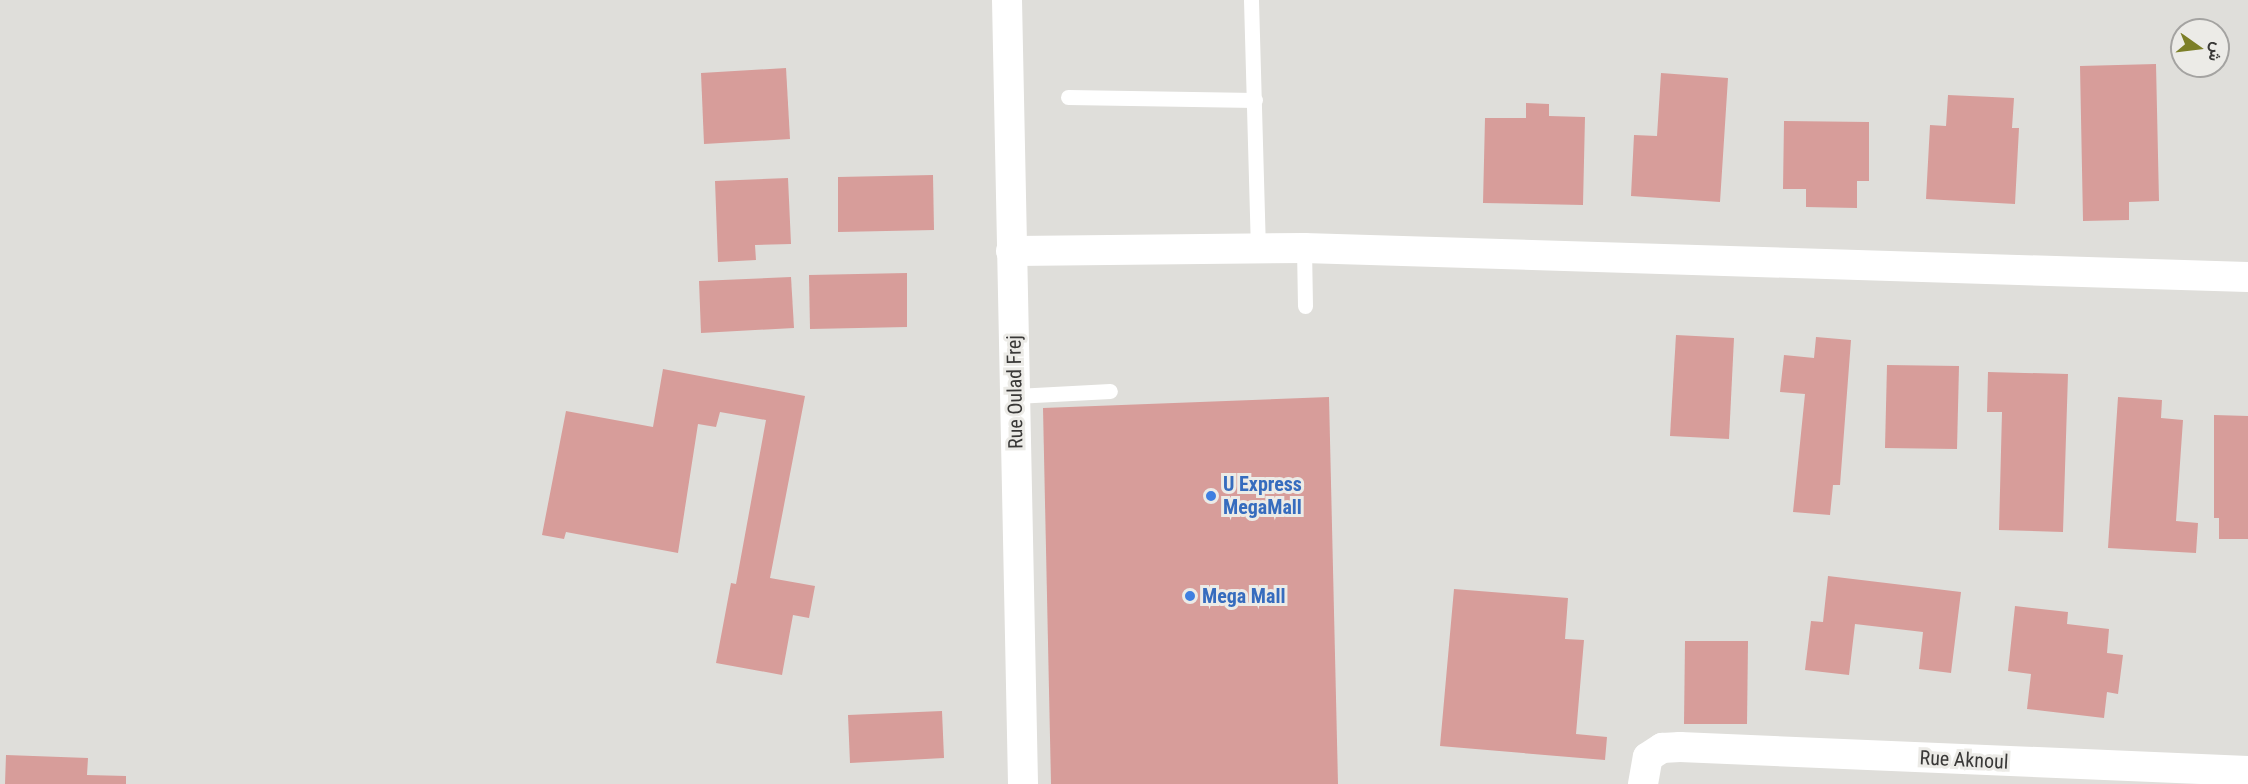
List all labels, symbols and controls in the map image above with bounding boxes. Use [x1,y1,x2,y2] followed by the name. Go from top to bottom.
[2170,18,2230,78] north arrow
[2204,40,2228,64] text: ش
[1002,335,1028,449] street label: Rue Oulad Frej
[1223,472,1302,519] place label: U Express MegaMall
[1204,489,1218,503] marker: U Express MegaMall
[1202,584,1286,608] place label: Mega Mall
[1183,589,1197,603] marker: Mega Mall
[1919,746,2009,774] street label: Rue Aknoul

